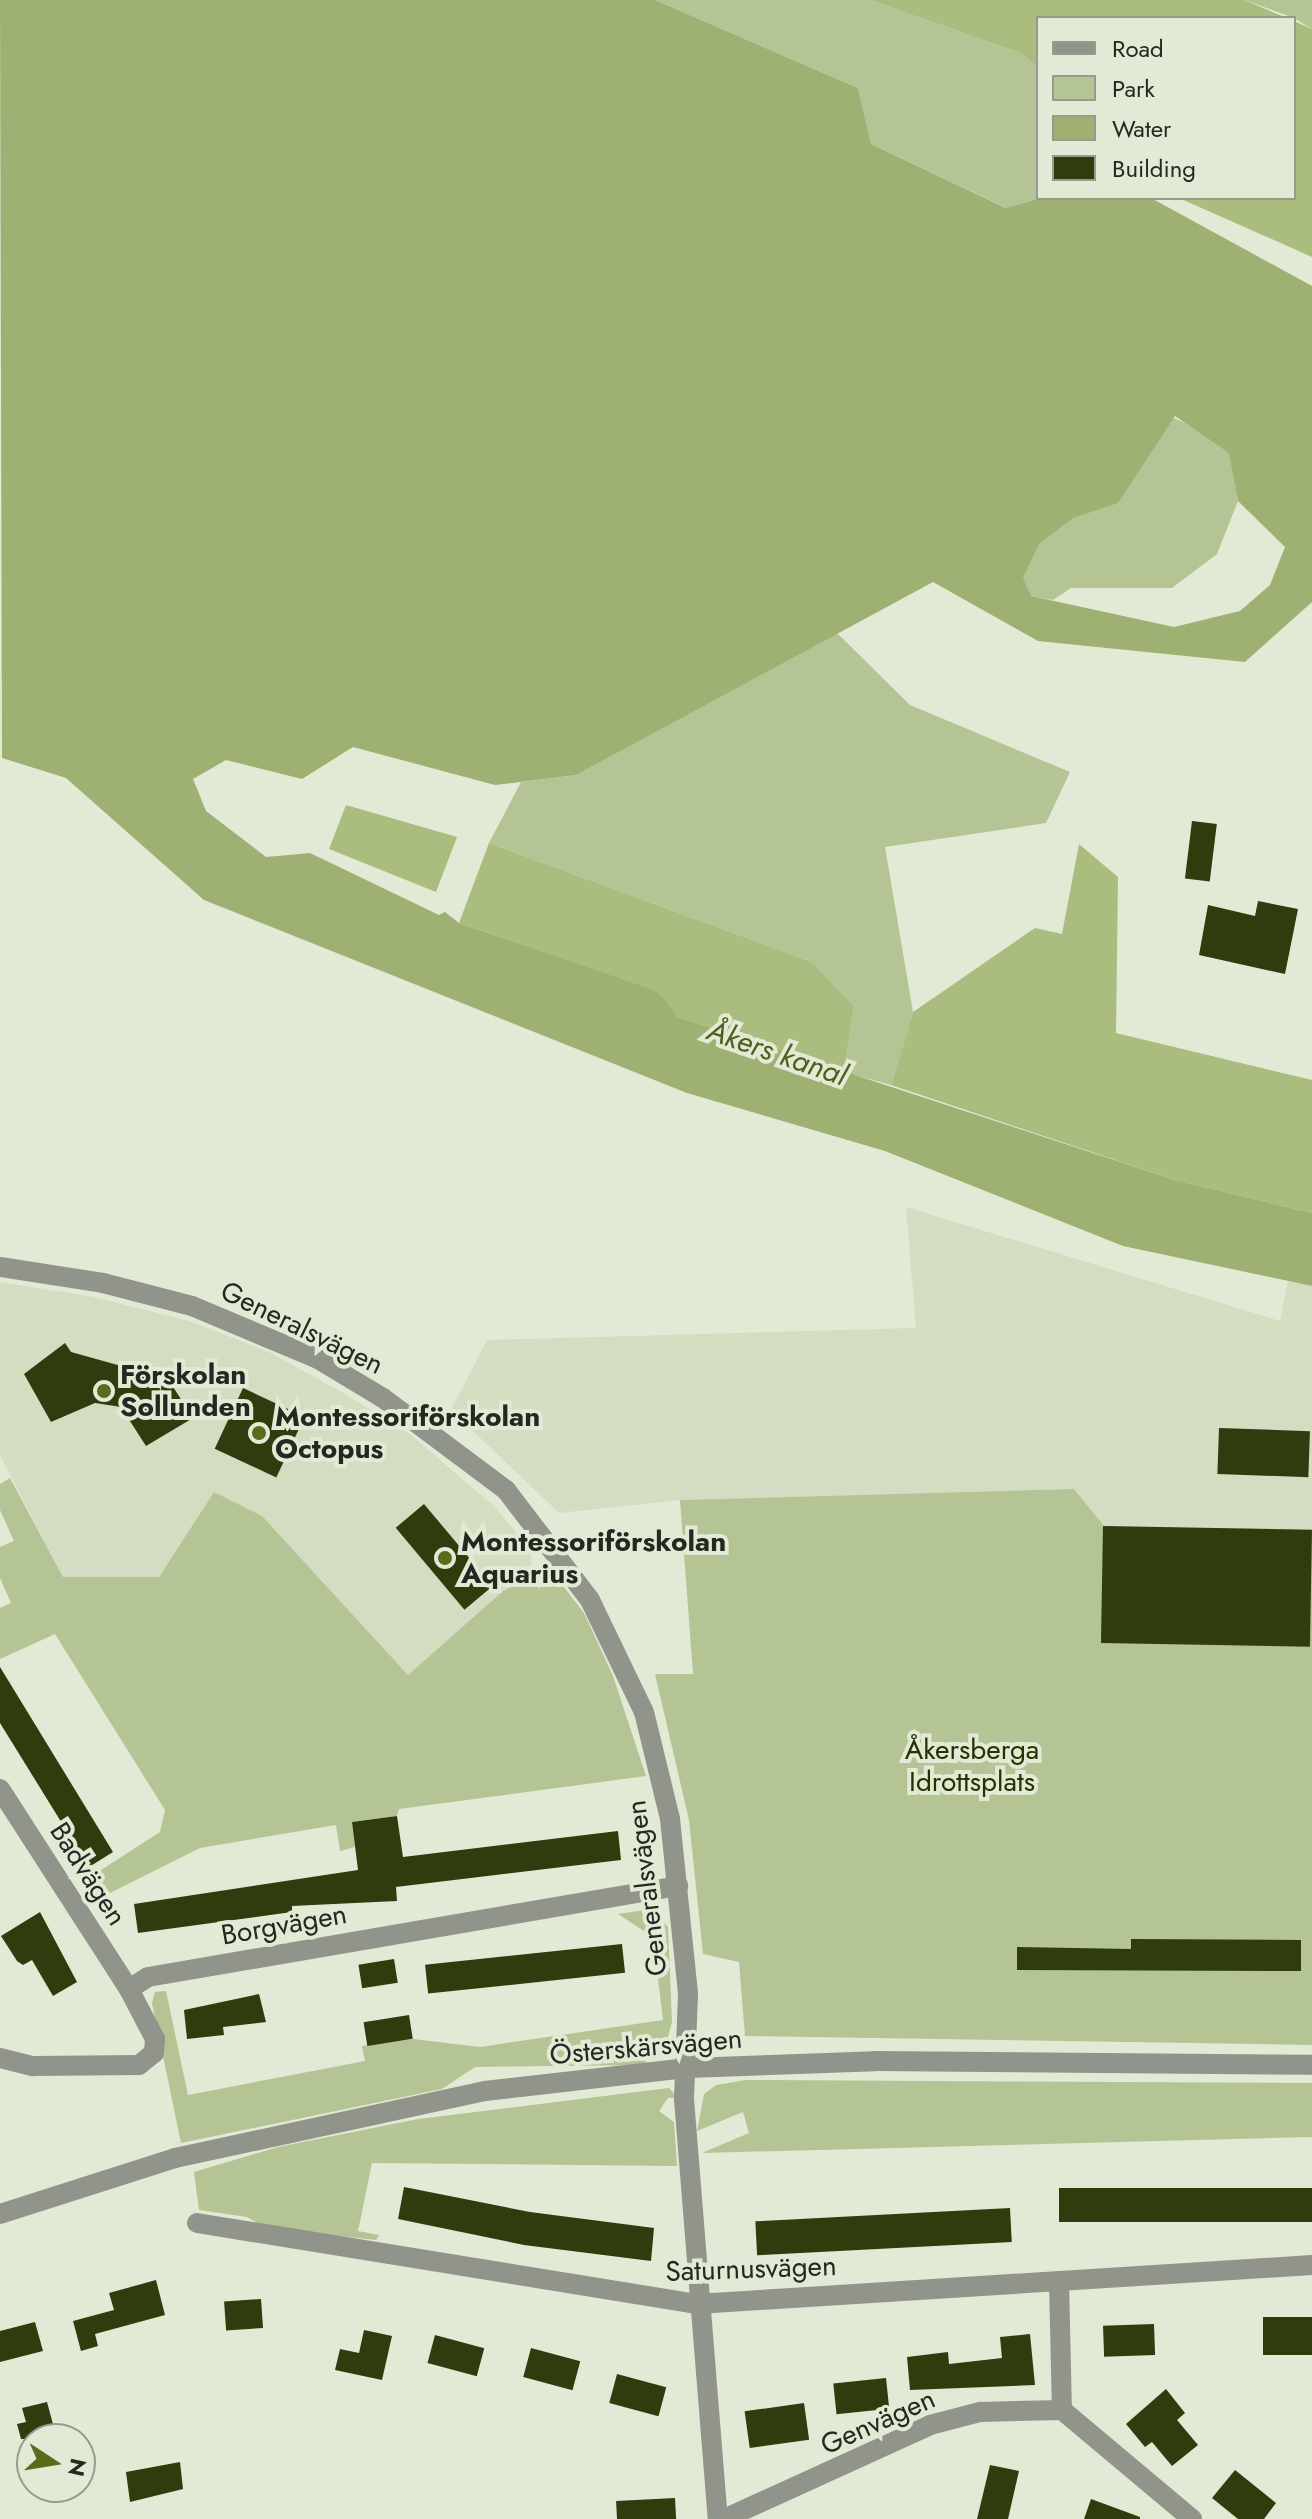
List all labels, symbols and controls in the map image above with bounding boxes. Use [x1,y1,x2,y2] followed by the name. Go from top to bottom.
[1036,16,1296,200] legend
[1112,31,1164,66] text: Road
[1112,71,1155,106] text: Park
[1112,111,1171,146] text: Water
[1112,151,1196,186] text: Building
[702,1012,852,1094] water label: Åkers kanal
[215,1274,389,1382] street label: Generalsvägen
[120,1358,251,1424] place label: Förskolan Sollunden
[95,1382,113,1400] marker: Förskolan Sollunden
[275,1400,540,1466] place label: Montessoriförskolan Octopus
[250,1424,268,1442] marker: Montessoriförskolan Octopus
[461,1525,726,1591] place label: Montessoriförskolan Aquarius
[436,1549,454,1567] marker: Montessoriförskolan Aquarius
[905,1733,1039,1799] park label: Åkersberga Idrottsplats
[620,1798,674,1978] street label: Generalsvägen
[42,1816,134,1932] street label: Badvägen
[219,1897,349,1953] street label: Borgvägen
[548,2022,744,2072] street label: Österskärsvägen
[665,2249,837,2289] street label: Saturnusvägen
[816,2382,940,2462] street label: Genvägen
[16,2423,96,2503] north arrow
[60,2456,95,2479] text: N

